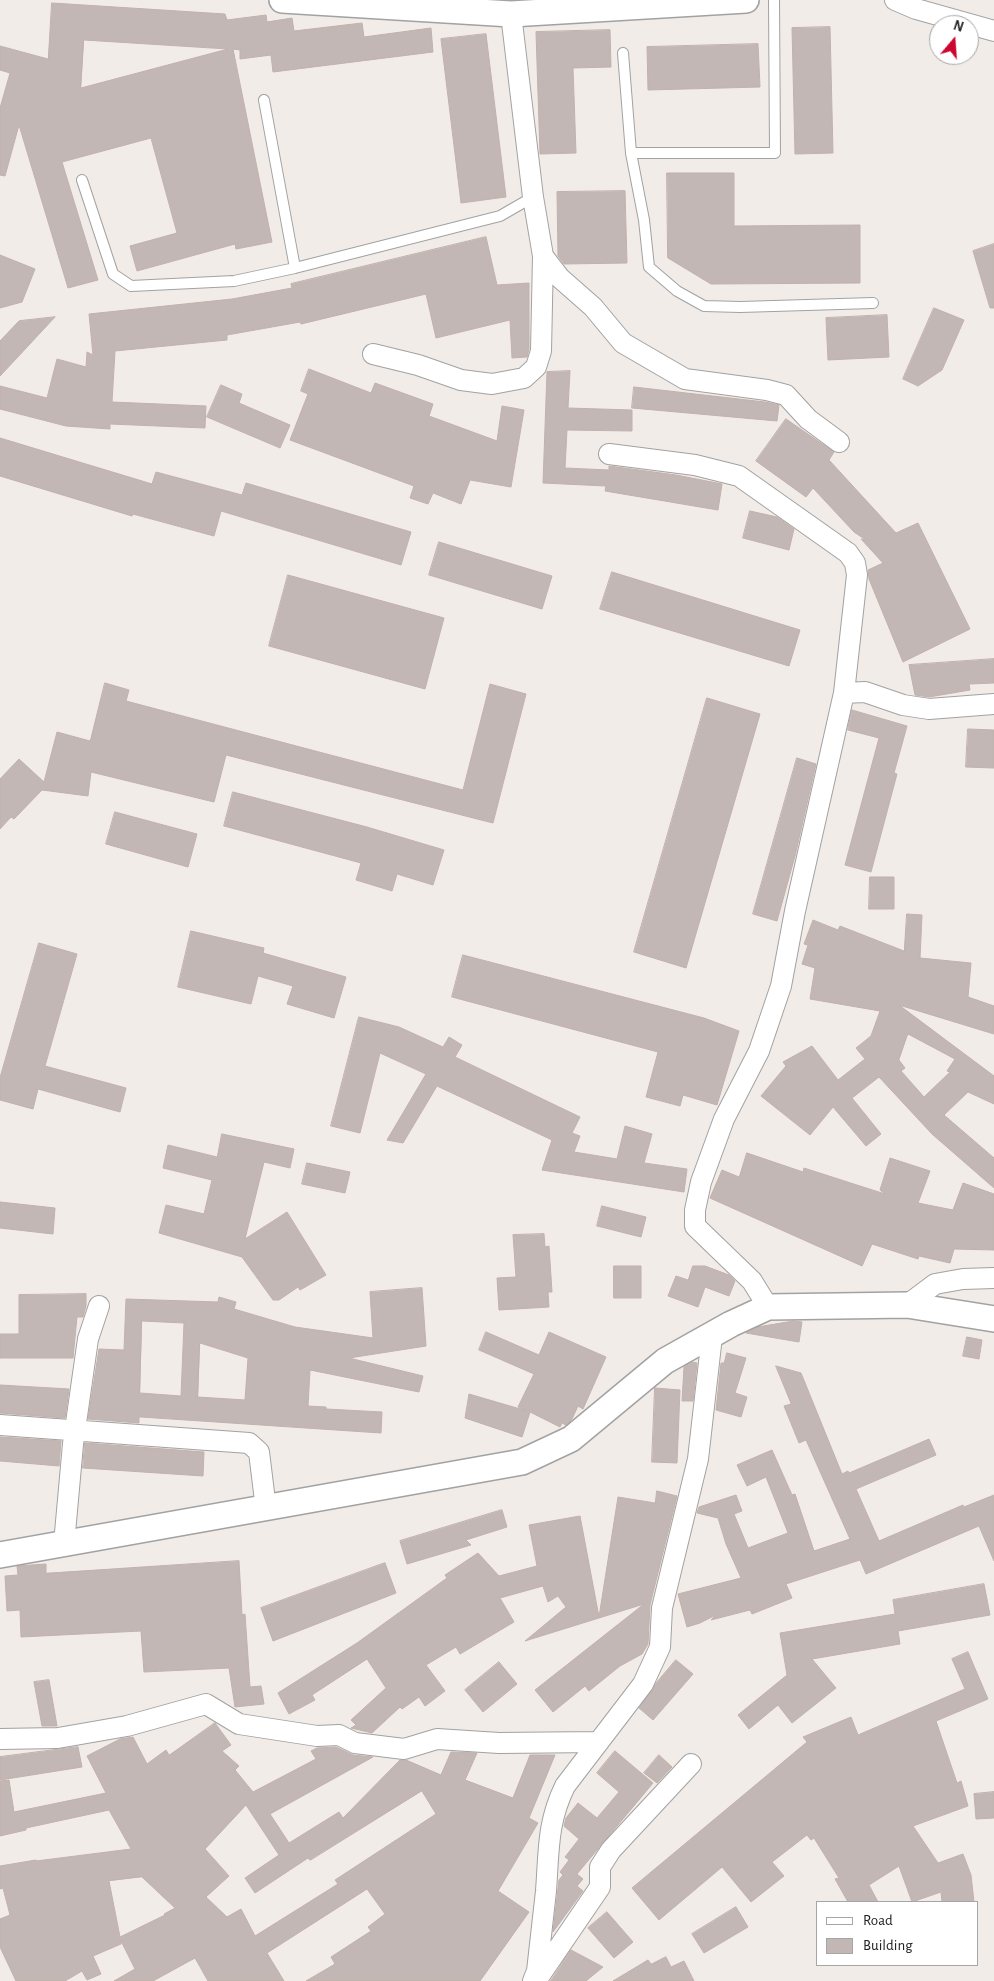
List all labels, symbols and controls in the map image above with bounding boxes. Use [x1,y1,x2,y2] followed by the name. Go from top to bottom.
[929,15,979,65] north arrow
[952,19,965,35] text: N
[816,1901,979,1966] legend
[863,1913,893,1928] text: Road
[863,1938,913,1953] text: Building

